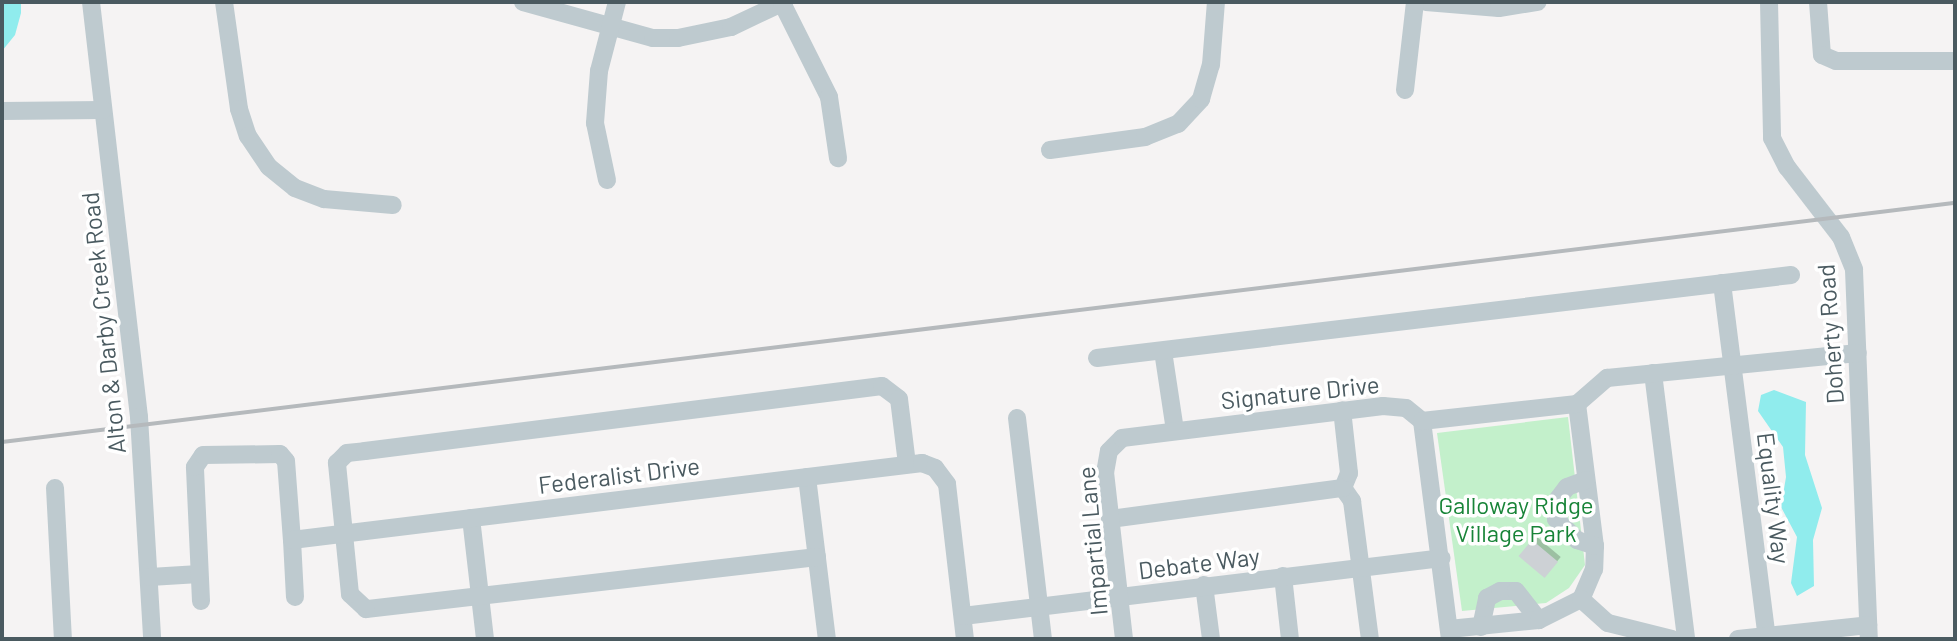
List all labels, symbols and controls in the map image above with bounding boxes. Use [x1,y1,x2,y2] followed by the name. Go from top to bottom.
[75,191,131,455] street label: Alton & Darby Creek Road
[1811,263,1849,405] street label: Doherty Road
[1219,369,1381,415] street label: Signature Drive
[1752,431,1796,565] street label: Equality Way
[537,451,701,499] street label: Federalist Drive
[1071,465,1113,617] street label: Impartial Lane
[1438,491,1594,547] park label: Galloway Ridge Village Park
[1137,541,1261,585] street label: Debate Way

